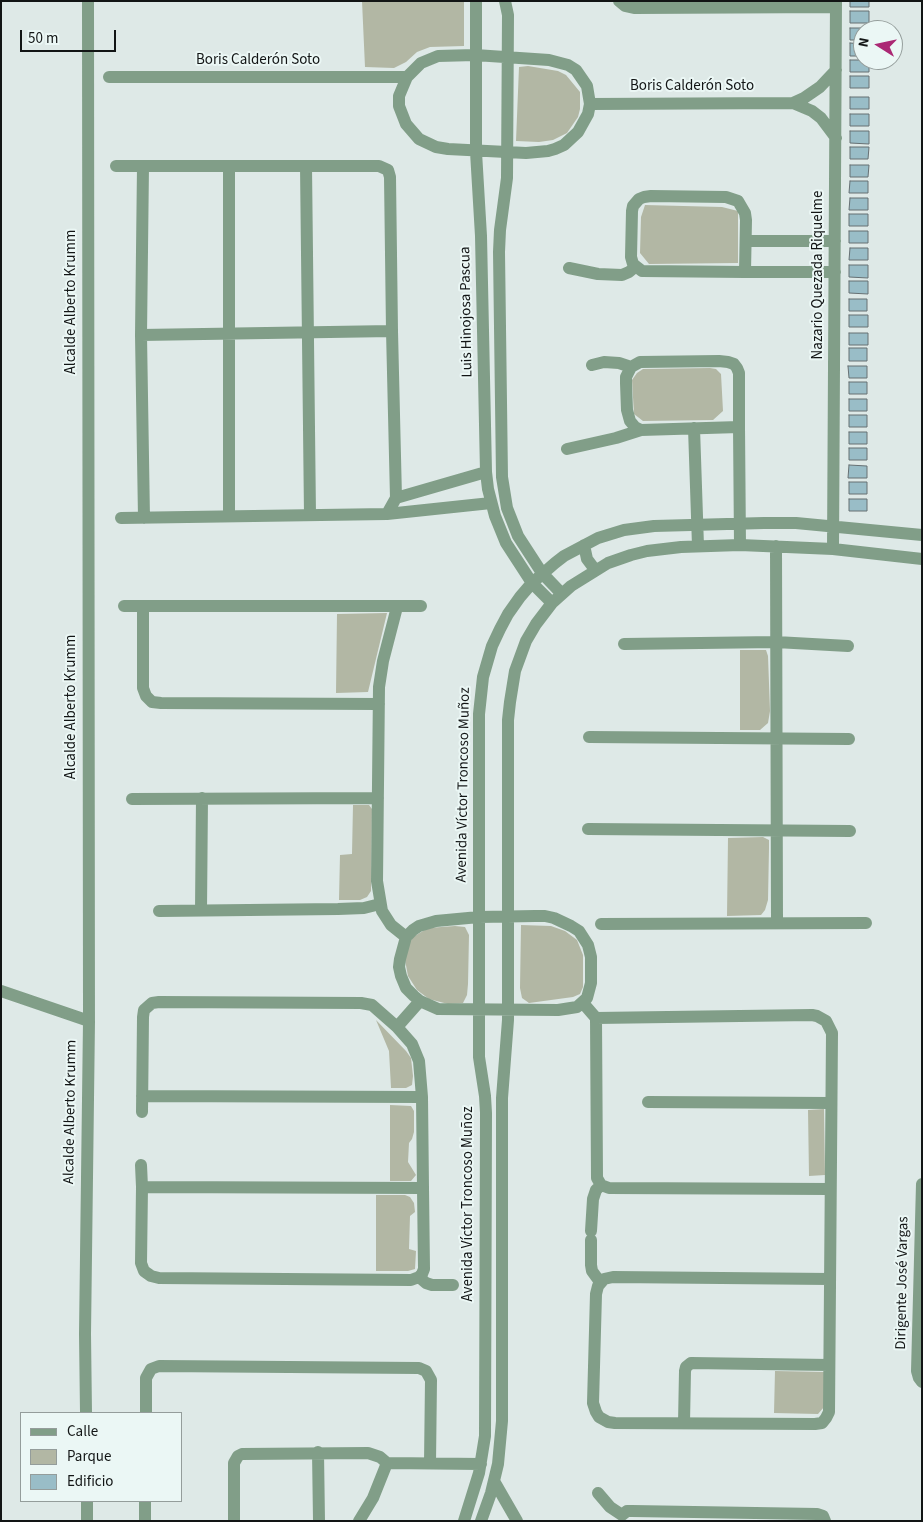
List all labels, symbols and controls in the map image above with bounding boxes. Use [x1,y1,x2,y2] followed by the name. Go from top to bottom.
[22,20,119,52] scale bar
[853,20,903,70] north arrow
[28,28,58,49] text: 50 m
[854,36,875,49] text: N
[196,52,320,70] street label: Boris Calderón Soto
[630,78,754,96] street label: Boris Calderón Soto
[810,191,828,359] street label: Nazario Quezada Riquelme
[63,230,81,374] street label: Alcalde Alberto Krumm
[457,246,477,378] street label: Luis Hinojosa Pascua
[63,635,81,779] street label: Alcalde Alberto Krumm
[453,687,475,883] street label: Avenida Víctor Troncoso Muñoz
[61,1040,81,1184] street label: Alcalde Alberto Krumm
[460,1106,478,1302] street label: Avenida Víctor Troncoso Muñoz
[893,1216,913,1350] street label: Dirigente José Vargas
[20,1412,182,1502] legend
[67,1421,98,1442] text: Calle
[67,1446,111,1467] text: Parque
[67,1471,114,1492] text: Edificio

